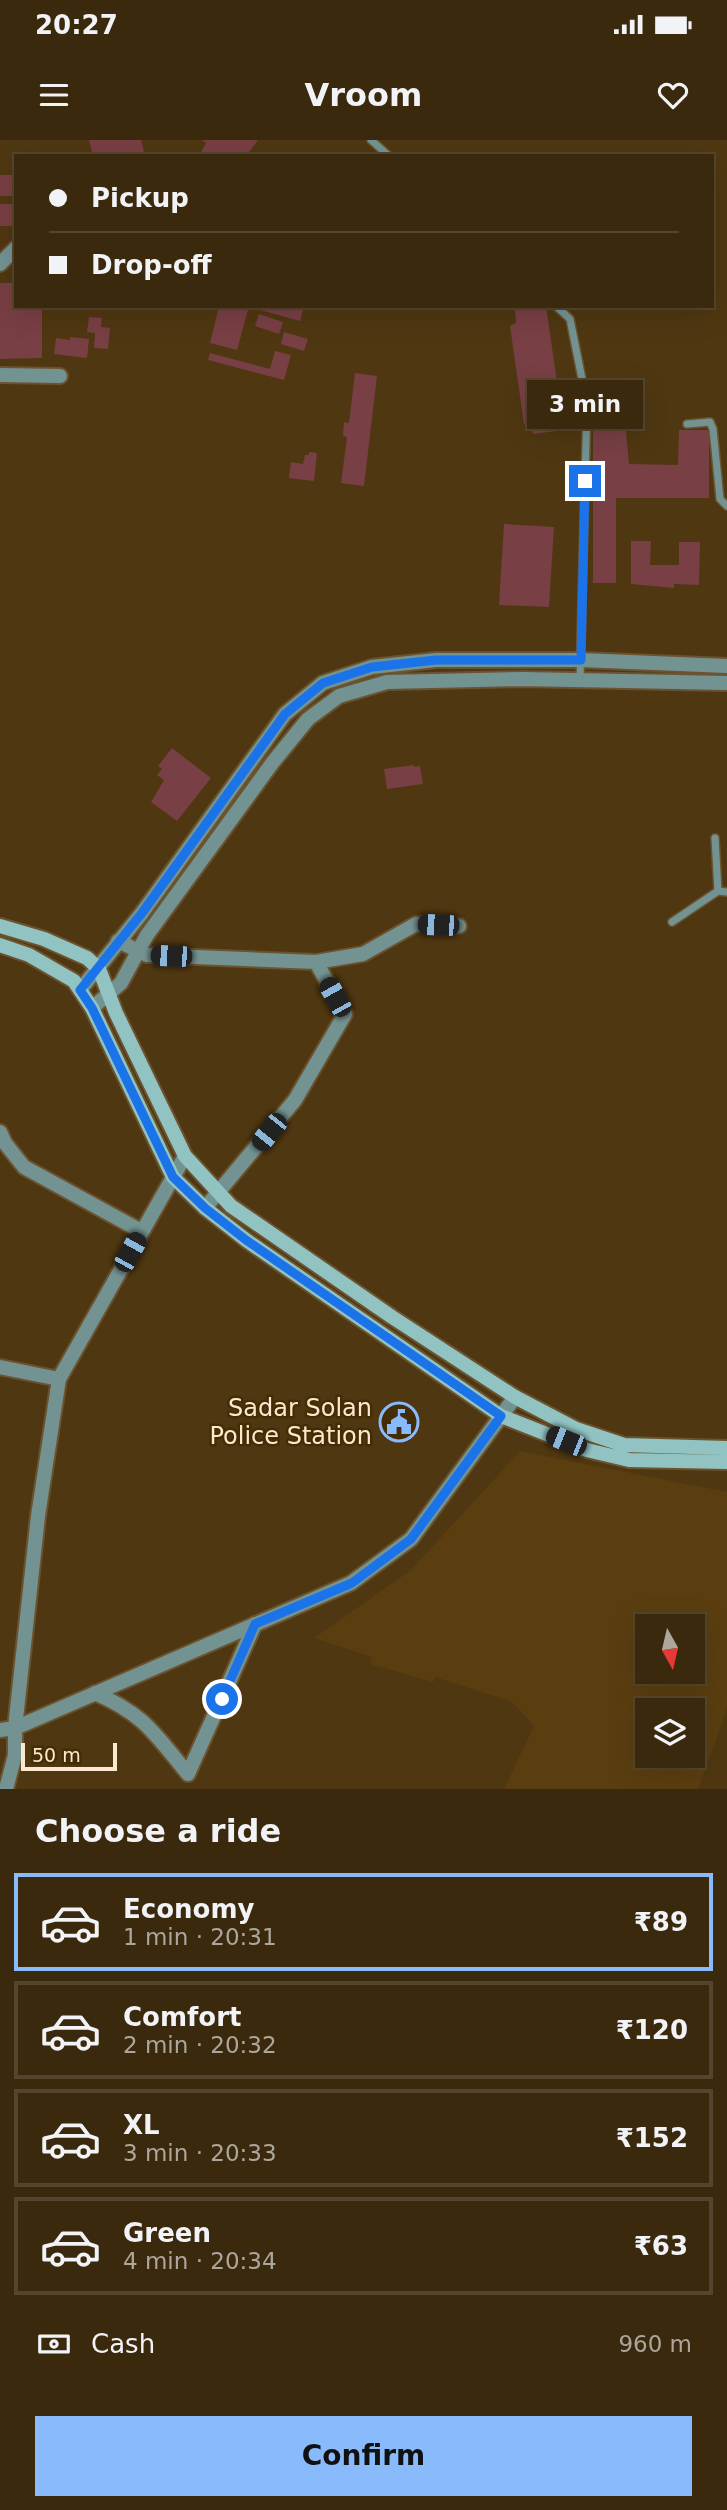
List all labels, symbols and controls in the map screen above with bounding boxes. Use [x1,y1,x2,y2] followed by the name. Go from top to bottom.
[35,10,118,40] text: 20:27
[35,76,73,114] icon: menu
[305,76,422,114] text: Vroom
[654,76,692,114] icon: heart
[91,183,189,213] text: Pickup
[91,250,212,280] text: Drop-off
[527,380,643,428] callout: 3 min
[549,391,621,417] text: 3 min
[569,465,601,497] route end
[417,914,460,936] car
[150,945,193,967] car
[316,974,355,1020] car
[248,1109,291,1155] car
[111,1229,150,1275] car
[209,1394,372,1450] place label: Sadar Solan Police Station
[378,1401,420,1443] public building icon: Sadar Solan Police Station
[543,1423,590,1459] car
[635,1614,705,1684] north arrow
[635,1614,705,1768] map controls
[206,1683,238,1715] route start
[635,1698,705,1768] button: layers
[21,1740,117,1772] scale bar
[32,1744,81,1766] text: 50 m
[35,1812,281,1850] text: Choose a ride
[39,1891,102,1954] icon: car
[123,1894,254,1924] text: Economy
[634,1907,688,1937] text: ₹89
[123,1924,277,1950] text: 1 min · 20:31
[39,1999,102,2062] icon: car
[123,2002,241,2032] text: Comfort
[616,2015,688,2045] text: ₹120
[123,2032,277,2058] text: 2 min · 20:32
[39,2107,102,2170] icon: car
[123,2110,160,2140] text: XL
[616,2123,688,2153] text: ₹152
[123,2140,277,2166] text: 3 min · 20:33
[39,2215,102,2278] icon: car
[123,2218,211,2248] text: Green
[634,2231,688,2261] text: ₹63
[123,2248,277,2274] text: 4 min · 20:34
[35,2325,73,2363] icon: cash
[91,2329,155,2359] text: Cash
[618,2331,692,2357] text: 960 m
[35,2416,692,2496] button: Confirm

